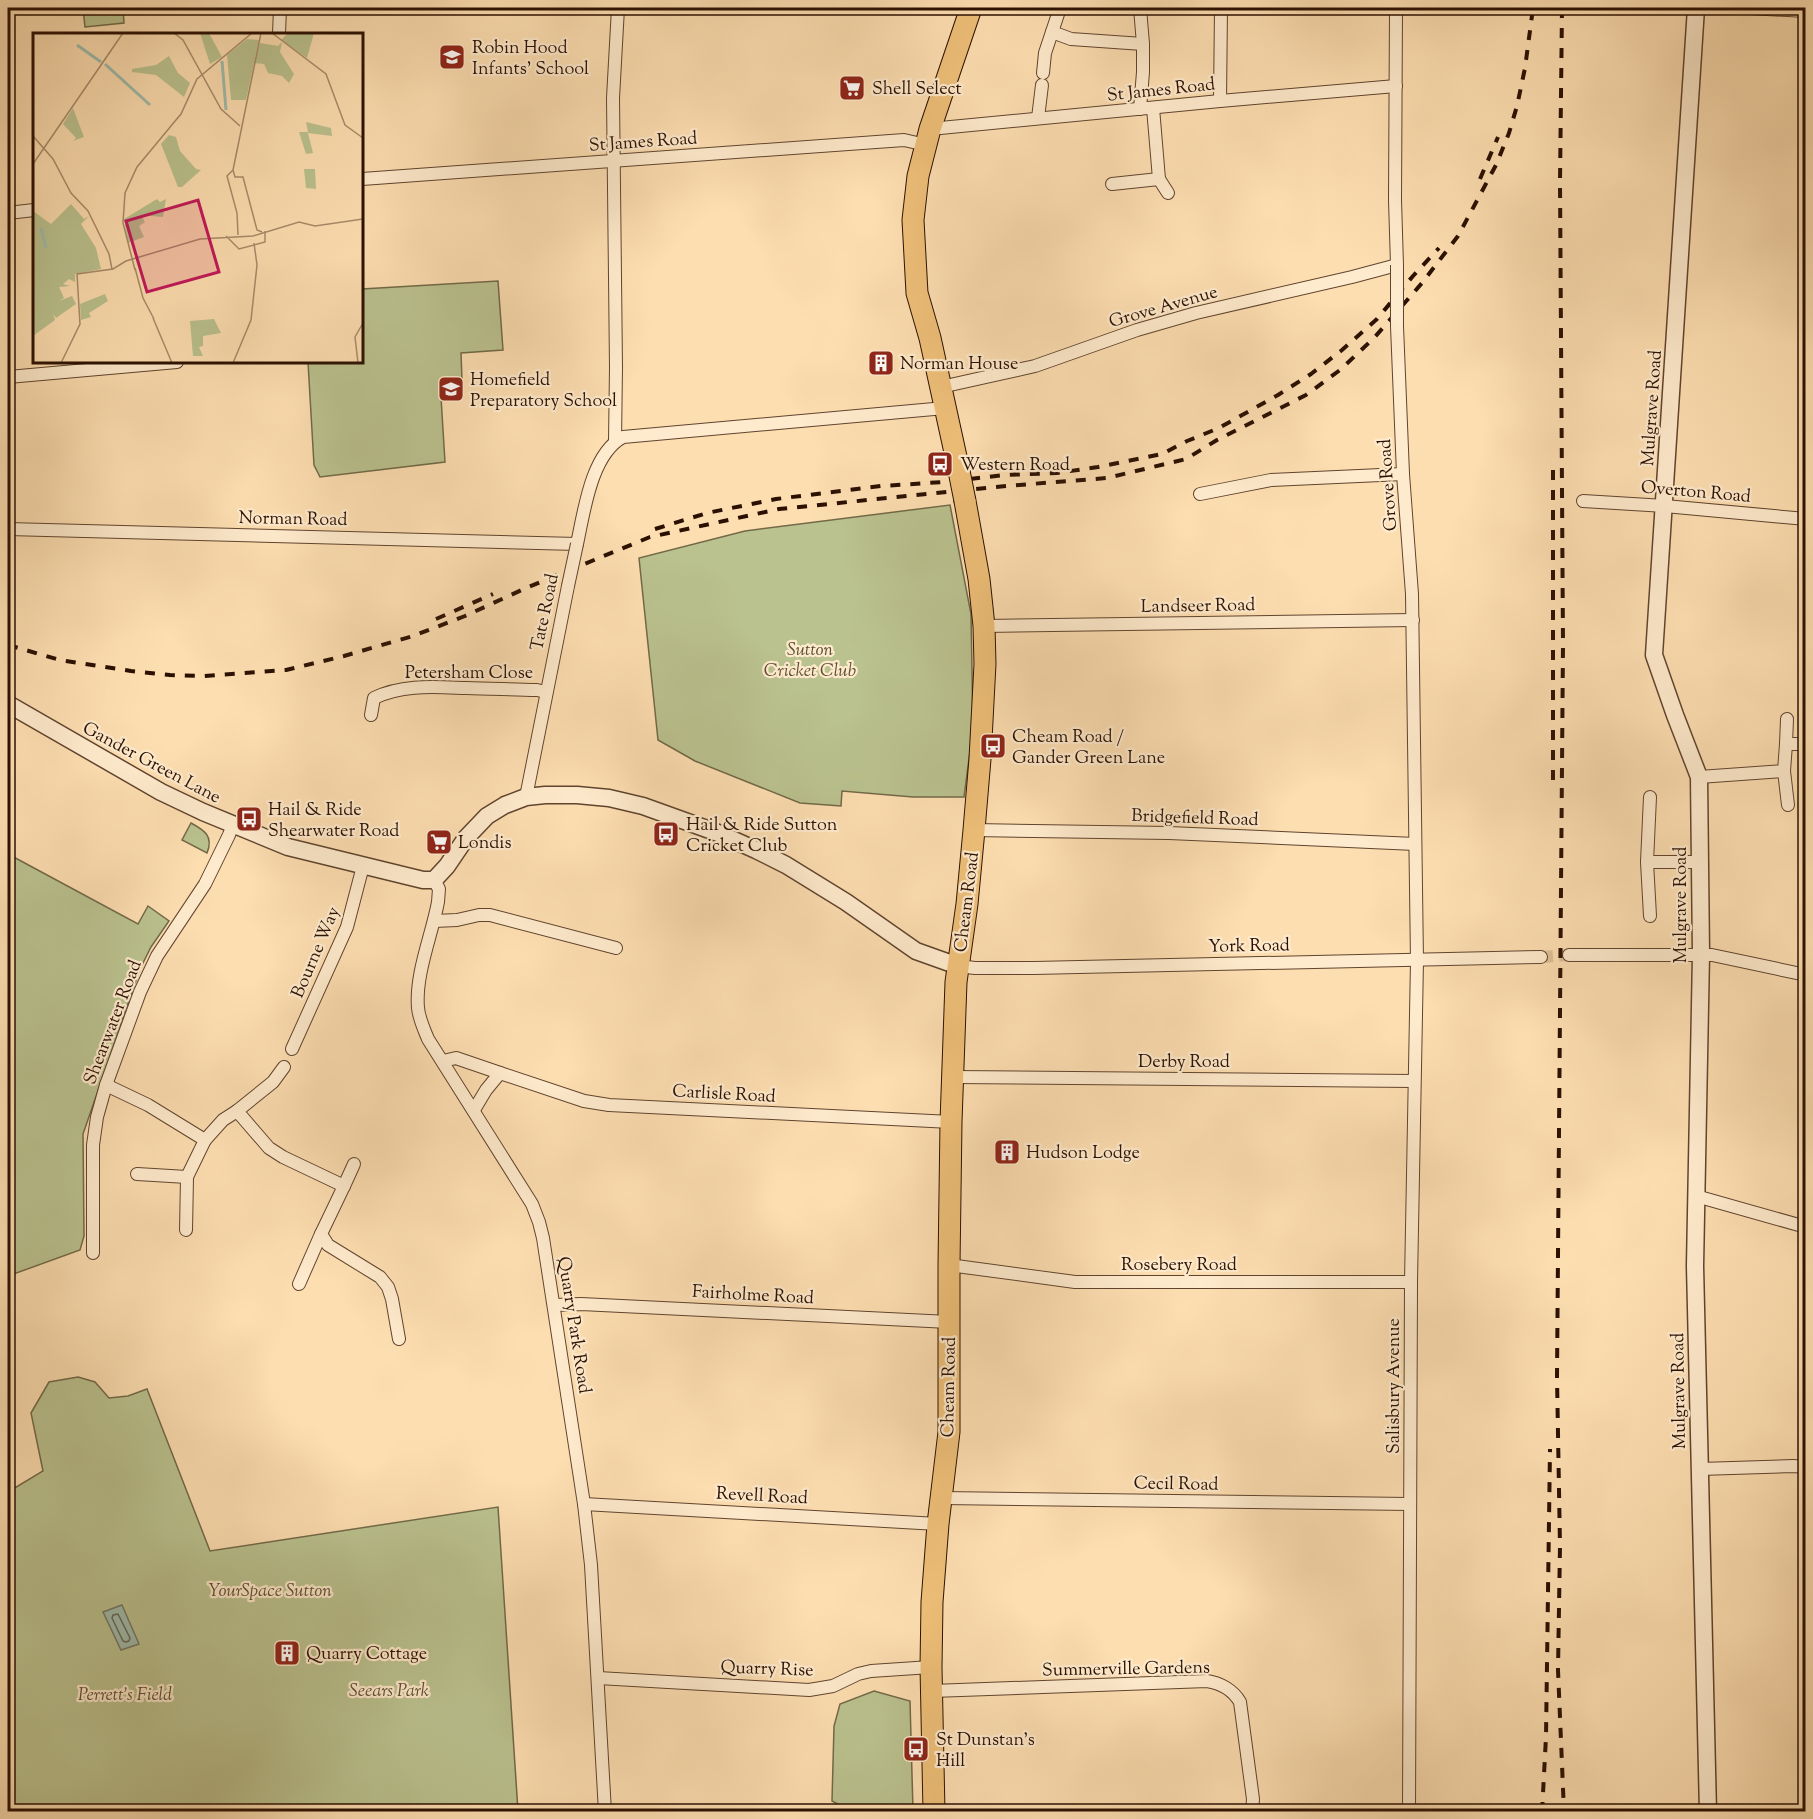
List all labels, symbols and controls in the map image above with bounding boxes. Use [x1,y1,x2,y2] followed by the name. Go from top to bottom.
[33,33,363,363] inset map
[472,36,589,83] place label: Robin Hood Infants' School
[437,42,467,72] school or university icon: Robin Hood Infants' School
[1106,72,1217,110] street label: St James Road
[837,73,867,103] supermarket icon: Shell Select
[872,77,962,103] place label: Shell Select
[588,126,698,160] street label: St James Road
[1106,280,1221,336] street label: Grove Avenue
[866,348,896,378] building icon: Norman House
[1636,349,1670,467] street label: Mulgrave Road
[900,352,1018,378] place label: Norman House
[470,368,617,415] place label: Homefield Preparatory School
[436,374,466,404] school or university icon: Homefield Preparatory School
[1373,438,1405,532] street label: Grove Road
[925,449,955,479] bus stop icon: Western Road
[960,453,1070,479] place label: Western Road
[1640,475,1752,511] street label: Overton Road
[238,506,348,534] street label: Norman Road
[525,572,567,653] street label: Tate Road
[1140,593,1256,621] street label: Landseer Road
[764,638,856,685] park label: Sutton Cricket Club
[405,661,533,687] street label: Petersham Close
[77,716,225,811] street label: Gander Green Lane
[1012,725,1165,772] place label: Cheam Road / Gander Green Lane
[978,731,1008,761] bus stop icon: Cheam Road / Gander Green Lane
[268,798,399,845] place label: Hail & Ride Shearwater Road
[234,804,264,834] bus stop icon: Hail & Ride Shearwater Road
[1131,804,1259,834] street label: Bridgefield Road
[686,813,838,860] place label: Hail & Ride Sutton Cricket Club
[651,819,681,849] bus stop icon: Hail & Ride Sutton Cricket Club
[424,827,454,857] supermarket icon: Londis
[458,831,512,857] place label: Londis
[1669,847,1695,963] street label: Mulgrave Road
[949,851,987,954] street label: Cheam Road
[286,903,348,1002] street label: Bourne Way
[1208,933,1290,961] street label: York Road
[78,957,150,1089] street label: Shearwater Road
[1138,1050,1230,1076] street label: Derby Road
[671,1079,776,1111] street label: Carlisle Road
[992,1137,1022,1167] building icon: Hudson Lodge
[1026,1141,1140,1167] place label: Hudson Lodge
[1121,1253,1237,1279] street label: Rosebery Road
[549,1255,597,1396] street label: Quarry Park Road
[691,1280,815,1312] street label: Fairholme Road
[1382,1318,1408,1454] street label: Salisbury Avenue
[1666,1332,1694,1450] street label: Mulgrave Road
[936,1336,964,1438] street label: Cheam Road
[1133,1471,1219,1499] street label: Cecil Road
[715,1482,809,1512] street label: Revell Road
[208,1579,332,1605] park label: YourSpace Sutton
[272,1638,302,1668] building icon: Quarry Cottage
[306,1642,427,1668] place label: Quarry Cottage
[720,1655,814,1685] street label: Quarry Rise
[1042,1656,1210,1684] street label: Summerville Gardens
[349,1679,429,1705] park label: Seears Park
[78,1683,172,1709] park label: Perrett's Field
[936,1728,1035,1775] place label: St Dunstan's Hill
[901,1734,931,1764] bus stop icon: St Dunstan's Hill

